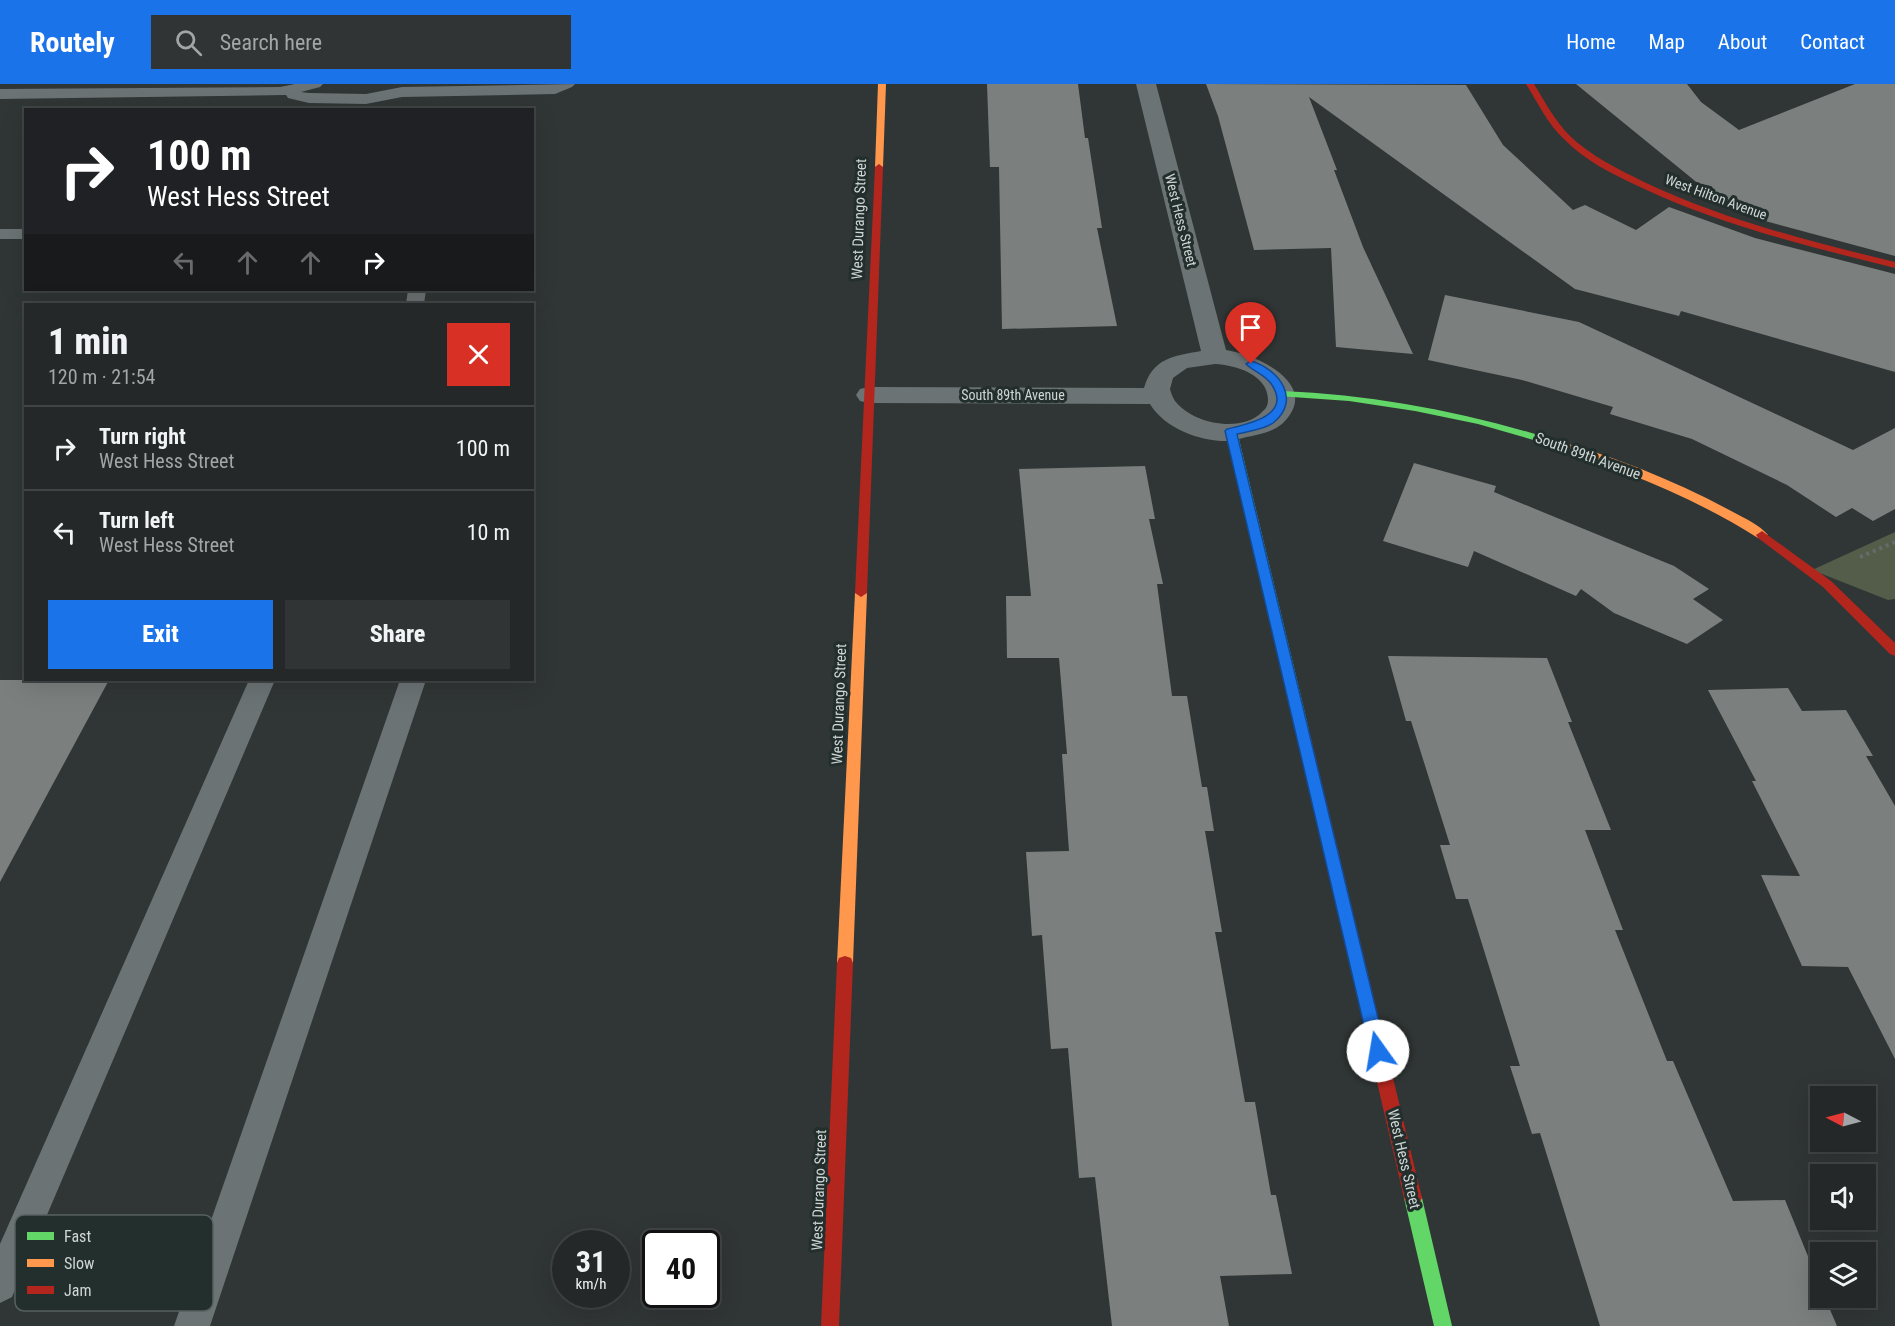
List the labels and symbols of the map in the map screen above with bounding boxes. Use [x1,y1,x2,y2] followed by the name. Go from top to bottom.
[848,158,870,280] street label: West Durango Street
[1663,171,1770,223] street label: West Hilton Avenue
[1162,172,1200,268] street label: West Hess Street
[1225,302,1276,364] pin
[961,387,1065,403] street label: South 89th Avenue
[1533,429,1643,483] street label: South 89th Avenue
[828,643,850,765] street label: West Durango Street
[1346,1019,1410,1083] position arrow
[1810,1086,1876,1152] north arrow
[1384,1107,1424,1211] street label: West Hess Street
[808,1129,830,1251] street label: West Durango Street
[15,1215,213,1311] legend
[64,1227,91,1246] text: Fast
[642,1230,720,1308] speed limit sign: 40
[64,1254,94,1273] text: Slow
[64,1281,91,1300] text: Jam

